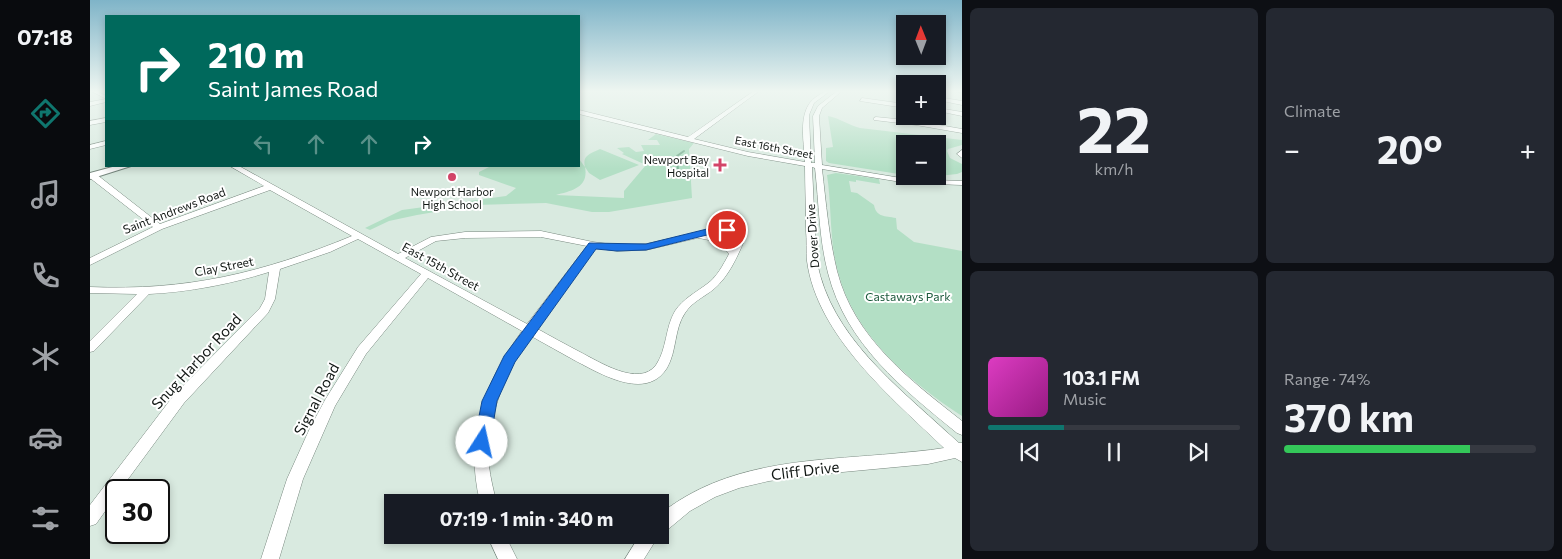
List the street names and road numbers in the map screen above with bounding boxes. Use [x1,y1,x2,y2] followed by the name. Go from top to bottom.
[734,133,815,161] street label: East 16th Street
[121,184,227,236] street label: Saint Andrews Road
[803,204,821,268] street label: Dover Drive
[400,239,482,293] street label: East 15th Street
[193,253,255,279] street label: Clay Street
[147,310,245,412] street label: Snug Harbor Road
[290,360,342,438] street label: Signal Road
[770,457,840,483] street label: Cliff Drive

